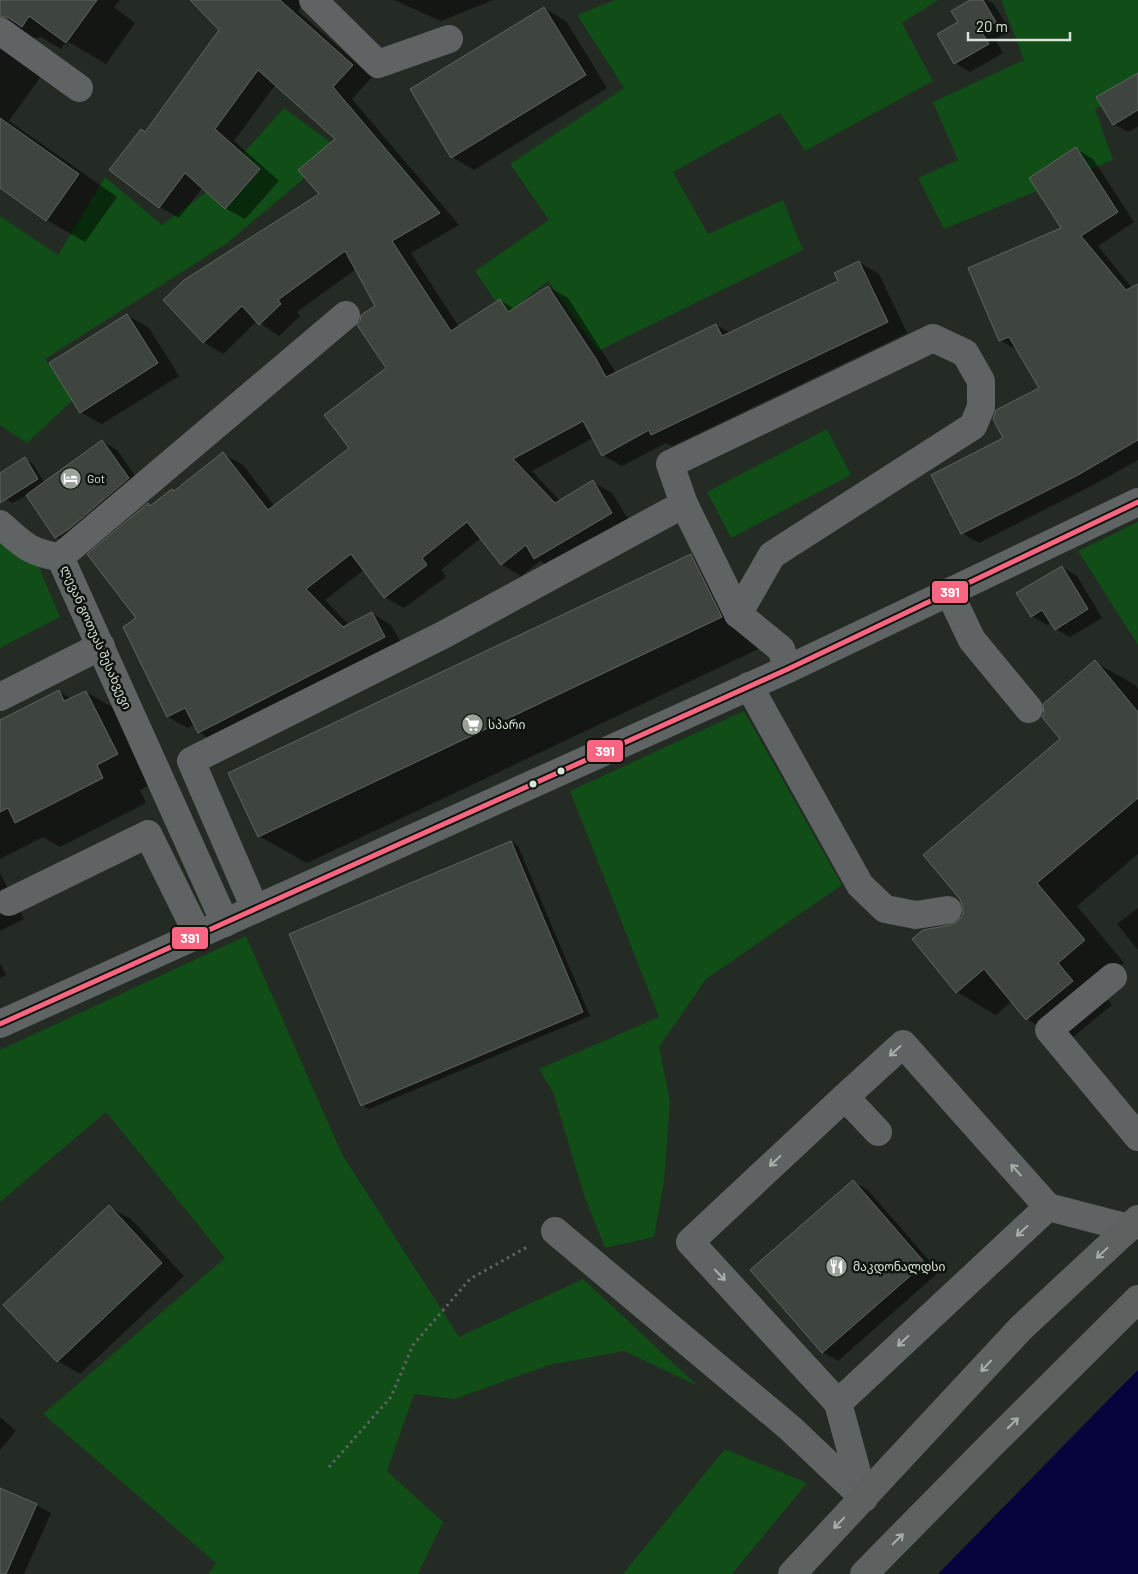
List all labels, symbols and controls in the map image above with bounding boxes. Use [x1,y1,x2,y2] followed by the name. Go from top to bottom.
[968,10,1070,42] scale bar
[976,17,1008,35] text: 20 m
[59,466,83,490] hotel icon: Got
[87,471,105,485] place label: Got
[57,563,135,712] street label: ლევან გოთუას შესახვევი
[931,580,969,604] line badge: 391
[940,583,960,600] text: 391
[460,712,484,736] supermarket icon: სპარი
[488,717,525,731] place label: სპარი
[586,739,624,763] line badge: 391
[595,742,615,759] text: 391
[556,766,566,776] unlabelled marker
[528,779,538,789] unlabelled marker
[171,926,209,950] line badge: 391
[180,929,200,946] text: 391
[888,1046,901,1057] one-way arrow
[769,1155,782,1167] one-way arrow
[1010,1164,1022,1177] one-way arrow
[1016,1225,1029,1237] one-way arrow
[1096,1247,1109,1259] one-way arrow
[825,1254,849,1278] restaurant icon: მაკდონალდსი
[853,1259,946,1275] place label: მაკდონალდსი
[714,1269,726,1281] one-way arrow
[897,1335,910,1347] one-way arrow
[980,1360,992,1372] one-way arrow
[1006,1418,1018,1430] one-way arrow
[833,1517,845,1530] one-way arrow
[892,1532,904,1545] one-way arrow

